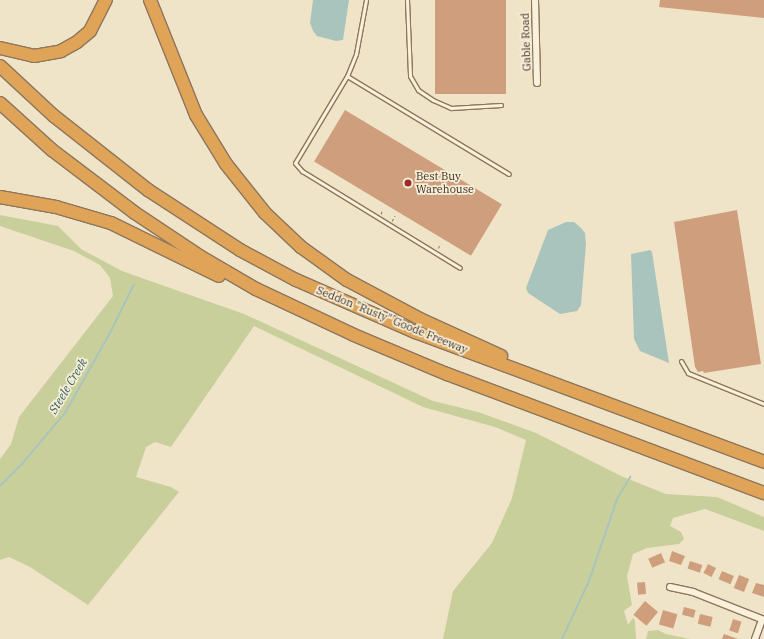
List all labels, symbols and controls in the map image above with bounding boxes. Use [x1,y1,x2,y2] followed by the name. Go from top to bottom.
[518,13,534,71] street label: Gable Road
[416,170,474,196] place label: Best Buy Warehouse
[403,178,413,188] marker: Best Buy Warehouse
[314,284,470,356] street label: Seddon "Rusty" Goode Freeway
[46,356,90,416] water label: Steele Creek

